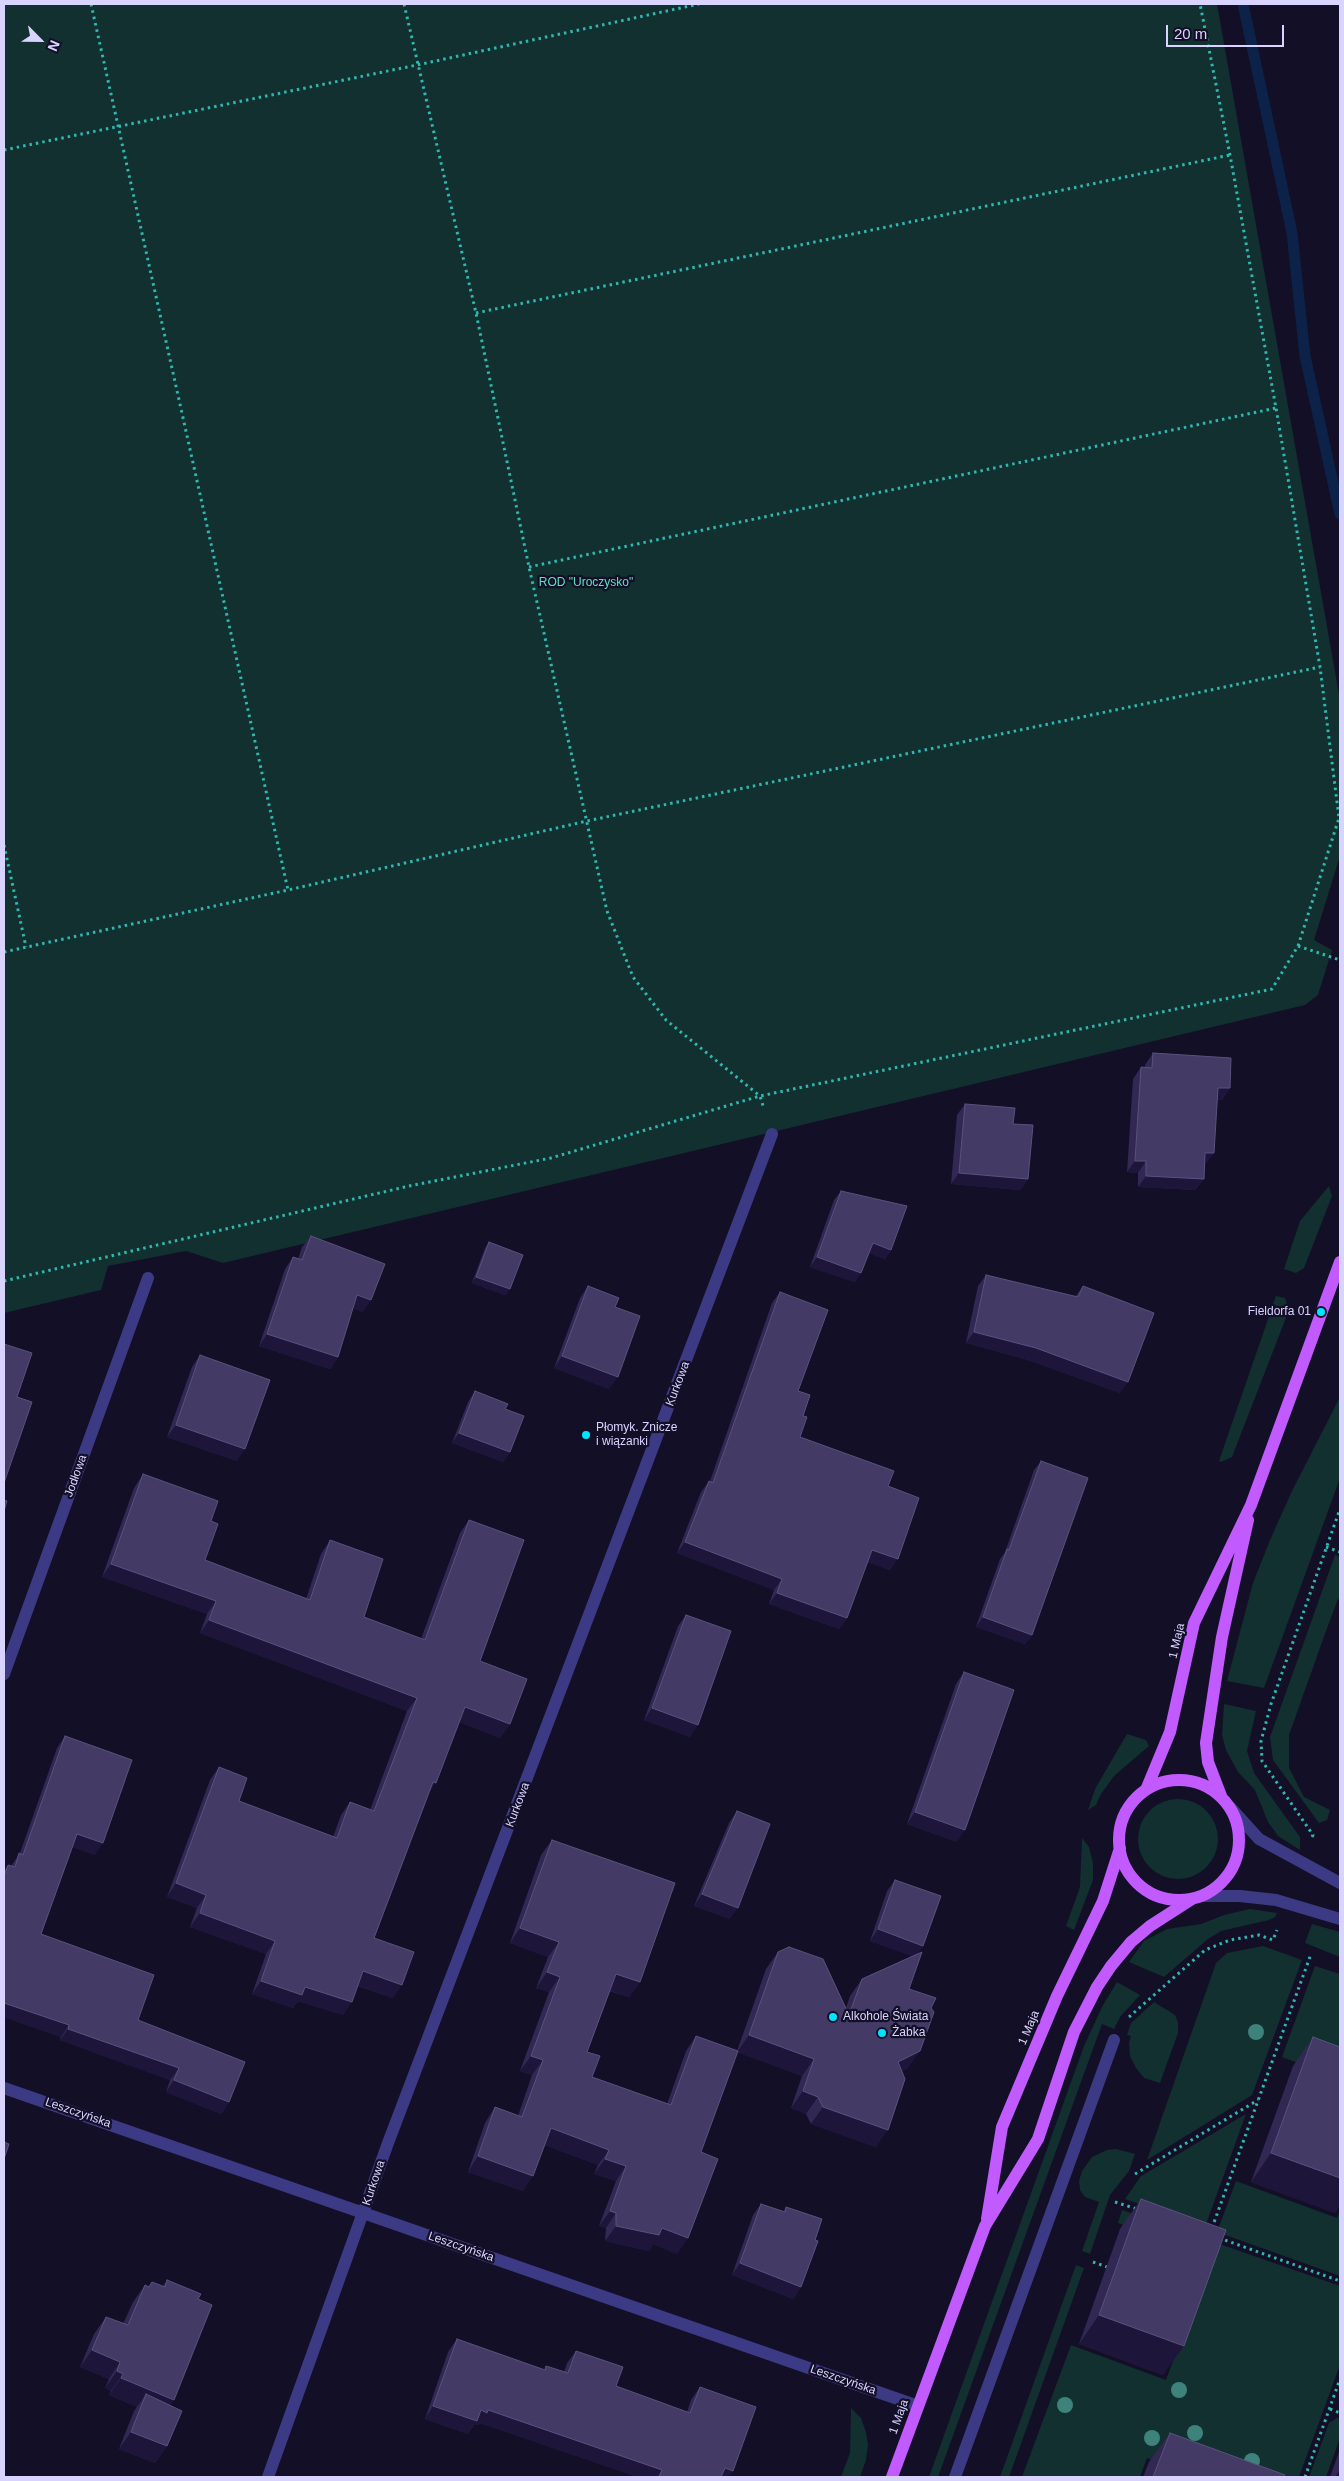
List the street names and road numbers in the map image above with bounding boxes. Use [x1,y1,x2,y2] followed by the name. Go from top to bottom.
[663,1360,693,1408] street label: Kurkowa
[62,1453,90,1499] street label: Jodłowa
[1166,1622,1188,1660] street label: 1 Maja
[503,1781,533,1829] street label: Kurkowa
[1015,2009,1043,2047] street label: 1 Maja
[43,2095,113,2131] street label: Leszczyńska
[360,2159,388,2207] street label: Kurkowa
[426,2229,496,2265] street label: Leszczyńska
[808,2362,878,2398] street label: Leszczyńska
[886,2398,912,2436] street label: 1 Maja

